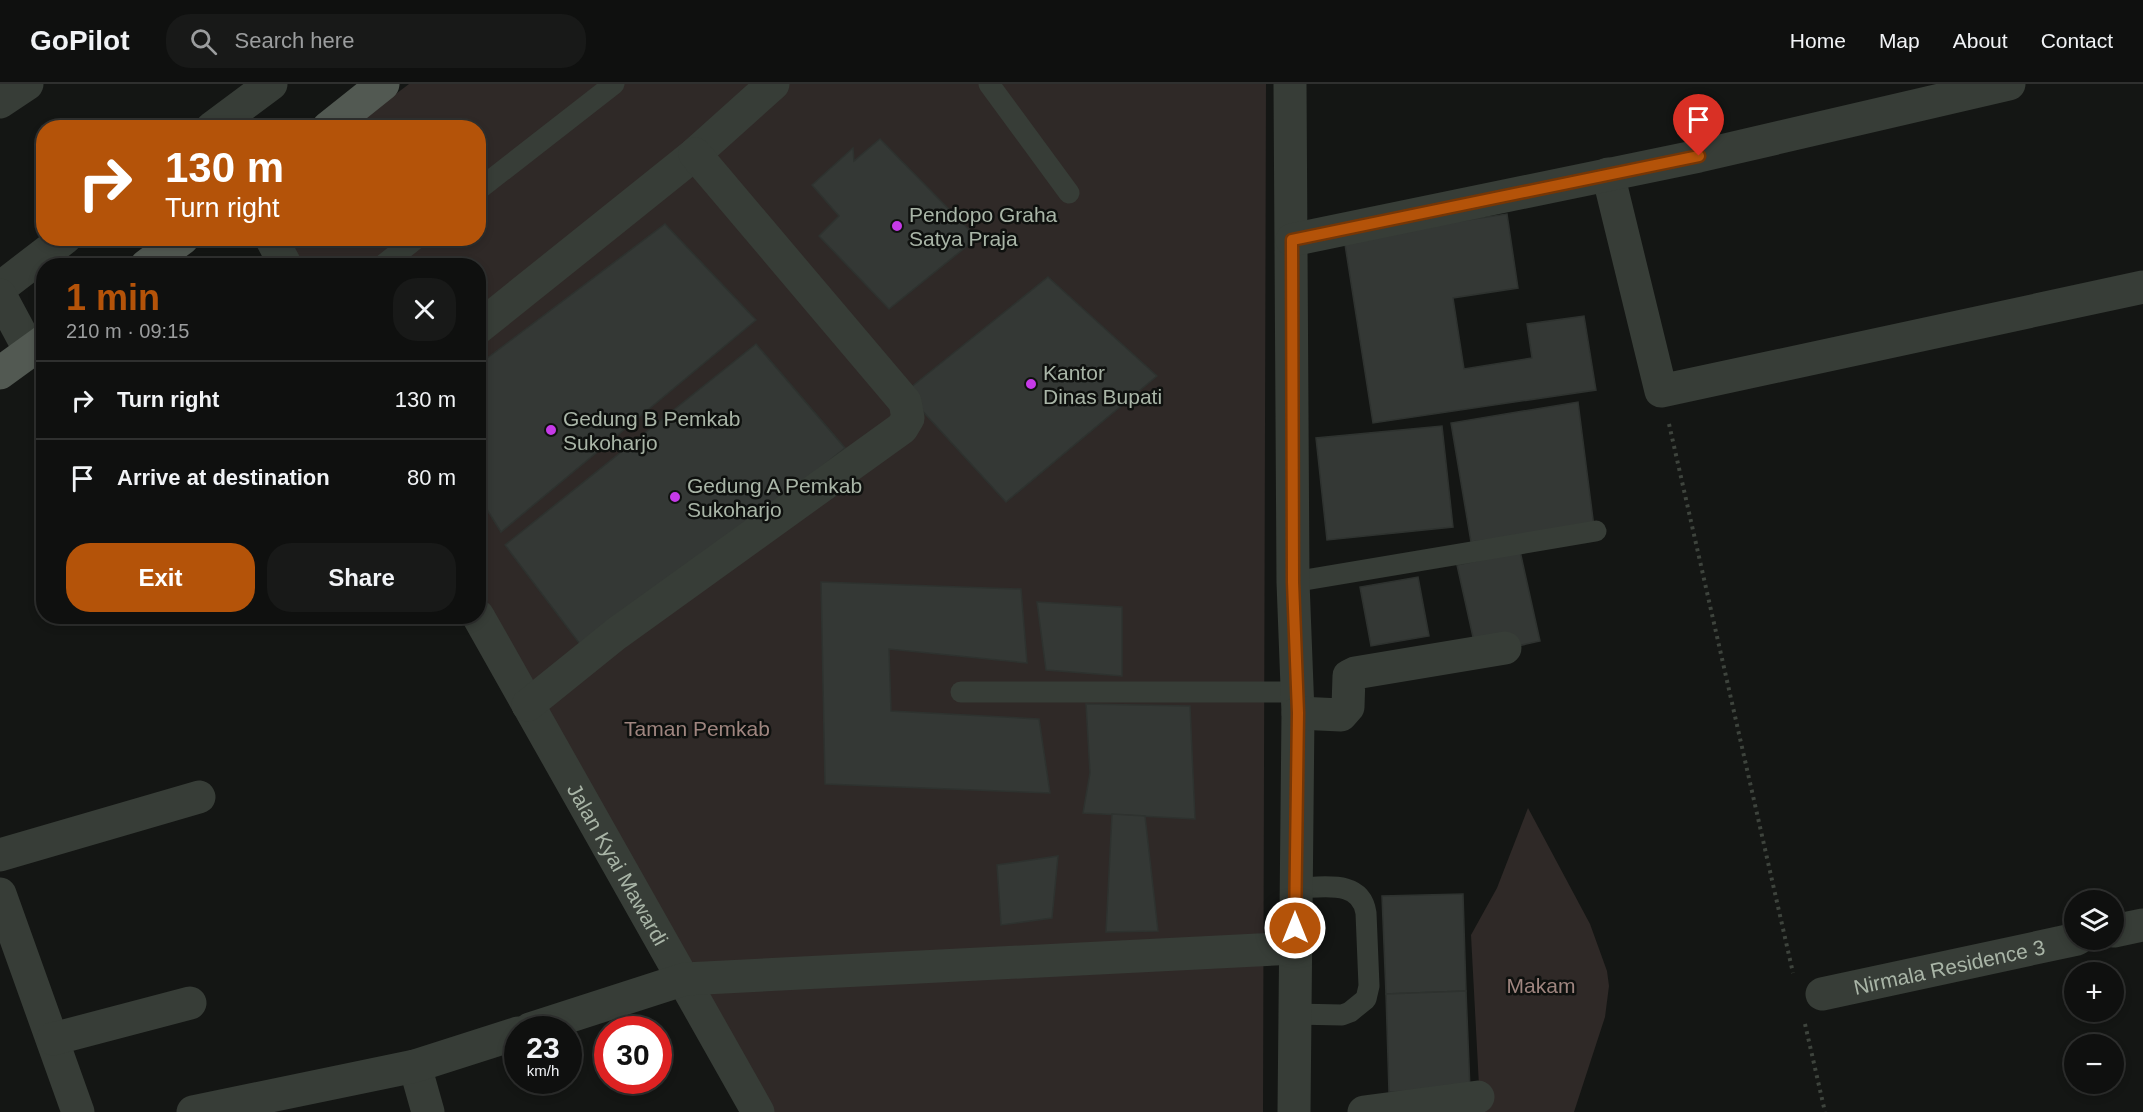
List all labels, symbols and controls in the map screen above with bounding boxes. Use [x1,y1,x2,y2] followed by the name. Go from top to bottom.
[166,14,586,68] search box
[30,25,130,56] text: GoPilot
[187,25,220,58] icon: search
[235,28,354,53] text: Search here
[1790,29,1846,52] text: Home
[1879,29,1920,52] text: Map
[1953,29,2008,52] text: About
[2041,29,2113,52] text: Contact
[1673,94,1724,156] pin
[1682,103,1715,136] icon: arrive
[66,144,144,222] icon: right
[165,144,284,191] text: 130 m
[165,193,280,223] text: Turn right
[909,203,1058,250] place label: Pendopo Graha Satya Praja
[890,219,904,233] marker: Pendopo Graha Satya Praja
[66,277,160,318] text: 1 min
[393,278,456,341] button: close
[66,320,189,342] text: 210 m · 09:15
[1043,361,1162,408] place label: Kantor Dinas Bupati
[1024,377,1038,391] marker: Kantor Dinas Bupati
[66,384,99,417] icon: right
[117,387,219,412] text: Turn right
[395,387,456,412] text: 130 m
[563,407,740,454] place label: Gedung B Pemkab Sukoharjo
[544,423,558,437] marker: Gedung B Pemkab Sukoharjo
[66,462,99,495] icon: arrive
[117,465,330,490] text: Arrive at destination
[407,465,456,490] text: 80 m
[687,474,862,521] place label: Gedung A Pemkab Sukoharjo
[668,490,682,504] marker: Gedung A Pemkab Sukoharjo
[66,543,255,612] button: Exit
[267,543,456,612] button: Share
[624,717,770,740] park label: Taman Pemkab
[563,779,673,949] street label: Jalan Kyai Mawardi
[2064,890,2124,1094] map controls
[2064,890,2124,950] button: layers
[1263,896,1327,960] position arrow
[1851,935,2047,998] street label: Nirmala Residence 3
[2064,962,2124,1022] button: +
[1507,974,1575,997] park label: Makam
[594,1016,672,1094] speed limit sign: 30
[526,1031,560,1064] text: 23
[2064,1034,2124,1094] button: −
[527,1062,559,1079] text: km/h

